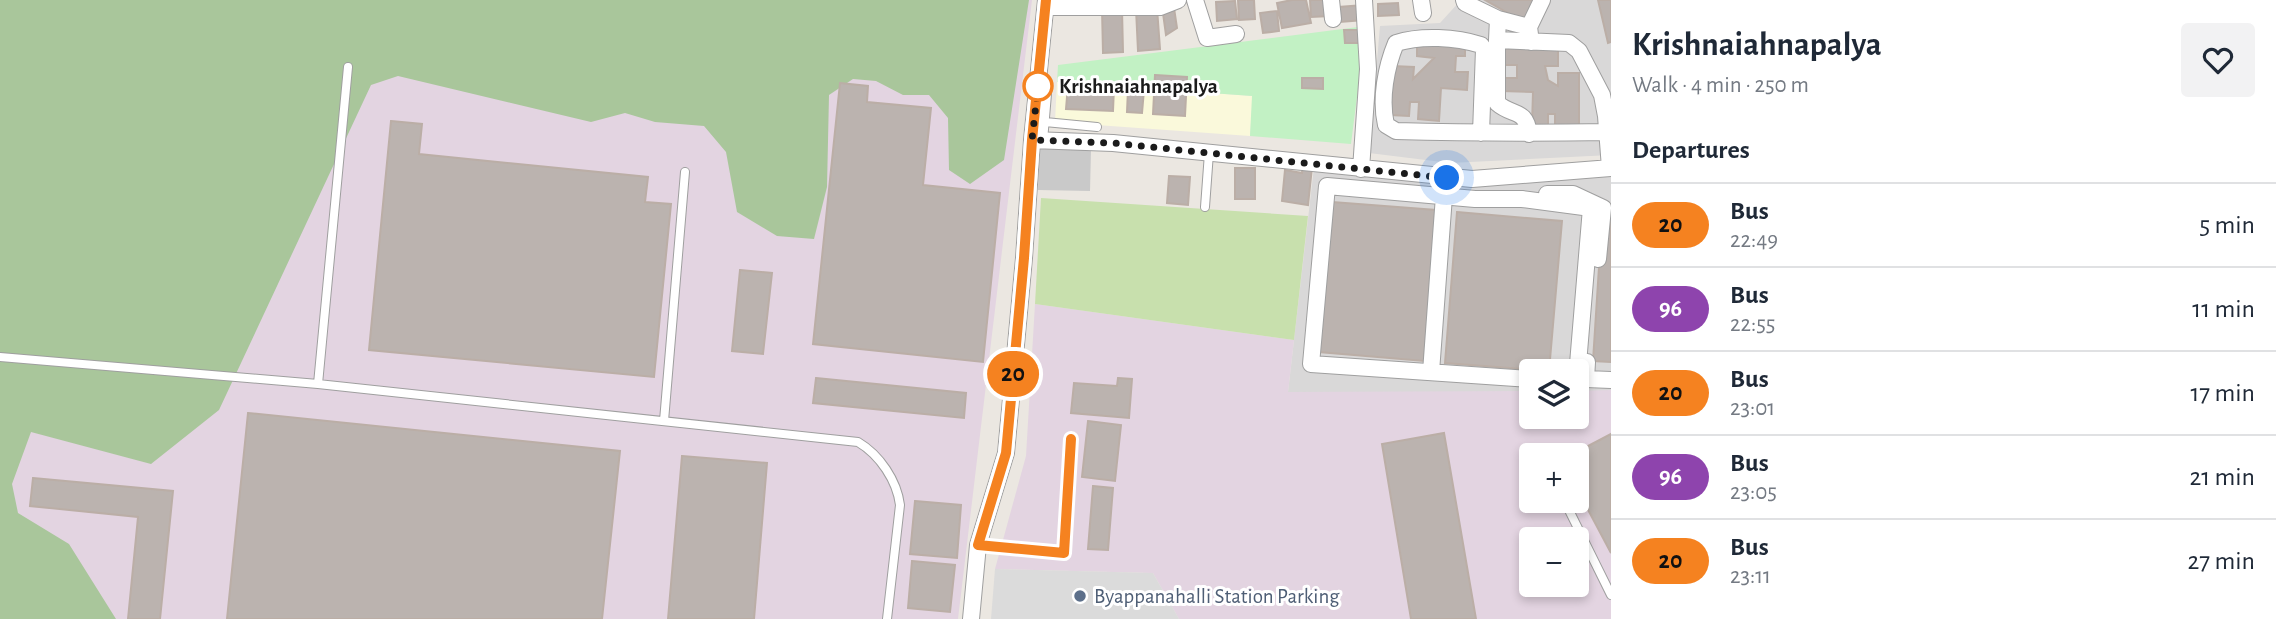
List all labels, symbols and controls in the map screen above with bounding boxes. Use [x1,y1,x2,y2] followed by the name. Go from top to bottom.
[2181,23,2255,97] button: heart
[1632,29,1882,62] text: Krishnaiahnapalya
[1023,71,1053,101] marker: Krishnaiahnapalya
[1632,74,1809,97] text: Walk · 4 min · 250 m
[1059,76,1218,97] place label: Krishnaiahnapalya
[1632,137,1750,163] text: Departures
[1429,160,1464,195] your location
[1730,198,1769,224] text: Bus
[2199,212,2255,238] text: 5 min
[1659,213,1682,237] text: 20
[1730,229,1778,252] text: 22:49
[1730,282,1769,308] text: Bus
[2192,296,2255,322] text: 11 min
[1659,297,1682,321] text: 96
[1730,313,1775,336] text: 22:55
[982,351,1044,397] line badge: 20
[1519,359,1589,597] map controls
[1519,359,1589,429] button: layers
[1001,362,1025,386] text: 20
[1730,366,1769,392] text: Bus
[2190,380,2255,406] text: 17 min
[1659,381,1682,405] text: 20
[1730,397,1775,420] text: 23:01
[1519,443,1589,513] button: +
[1730,450,1769,476] text: Bus
[2189,464,2255,490] text: 21 min
[1659,465,1682,489] text: 96
[1730,481,1777,504] text: 23:05
[1519,527,1589,597] button: −
[1730,534,1769,560] text: Bus
[2188,548,2255,574] text: 27 min
[1659,549,1682,573] text: 20
[1730,565,1771,588] text: 23:11
[1094,586,1340,607] place label: Byappanahalli Station Parking
[1072,588,1088,604] marker: Byappanahalli Station Parking

